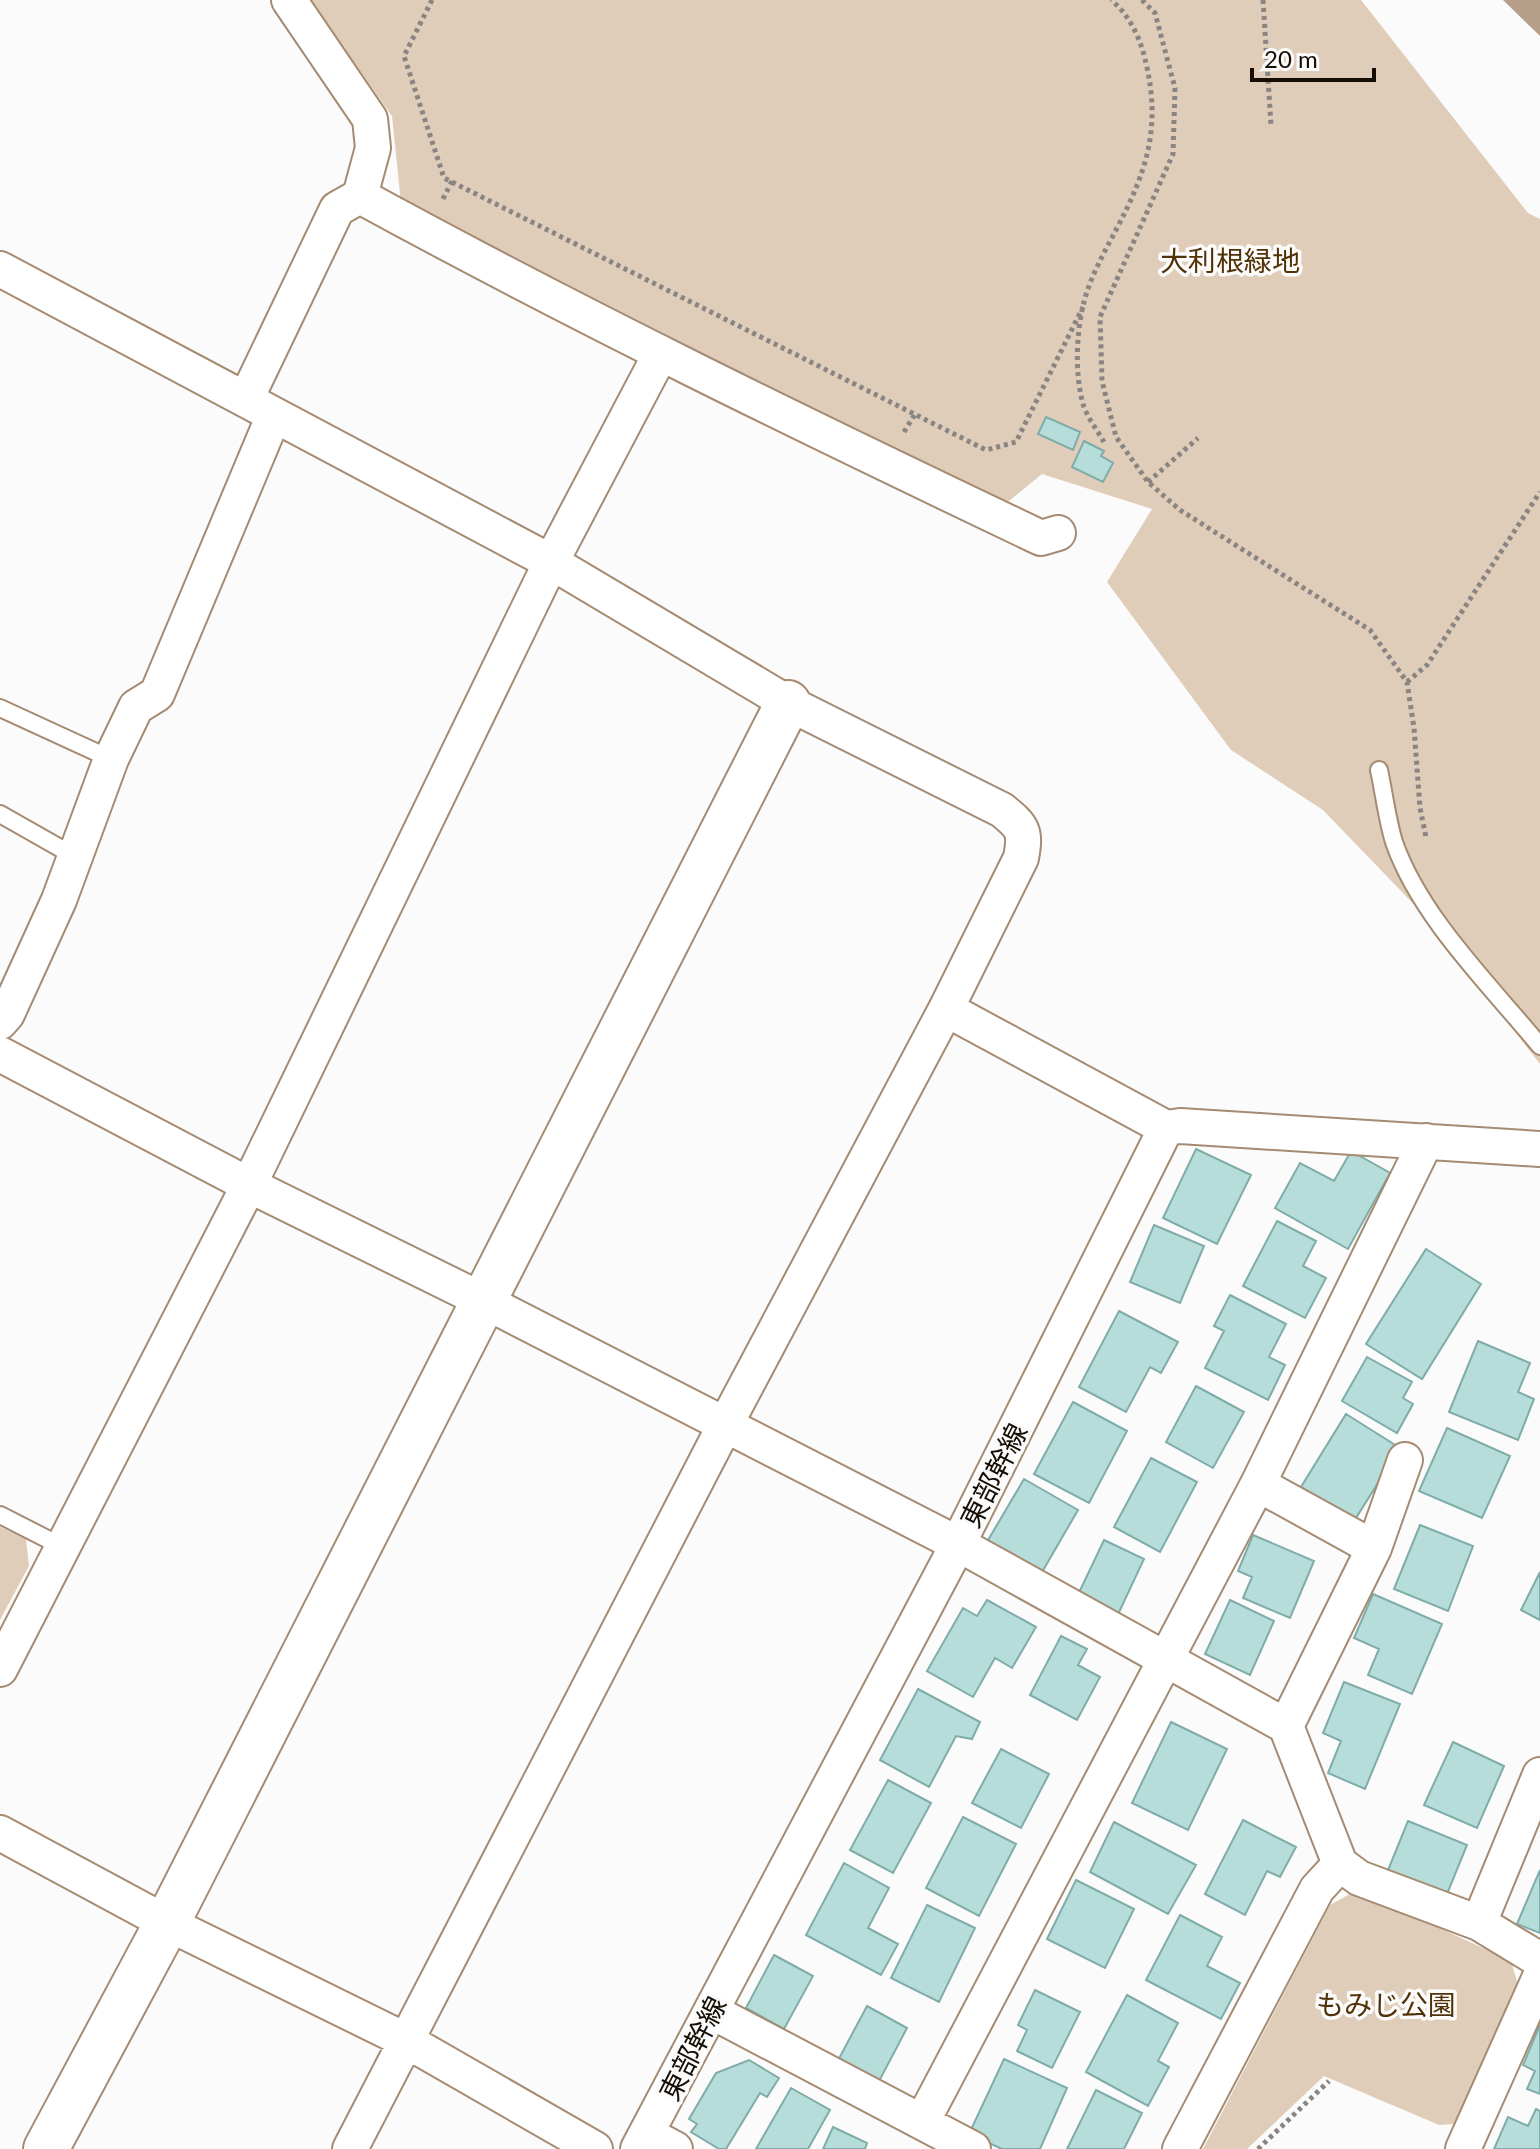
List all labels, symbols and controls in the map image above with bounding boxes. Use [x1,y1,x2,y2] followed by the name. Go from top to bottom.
[1252,32,1374,82] scale bar
[1264,44,1318,73] text: 20 m
[1160,243,1300,277] park label: 大利根緑地
[952,1417,1034,1533] street label: 東部幹線
[1316,1987,1456,2021] park label: もみじ公園
[651,1990,733,2106] street label: 東部幹線

